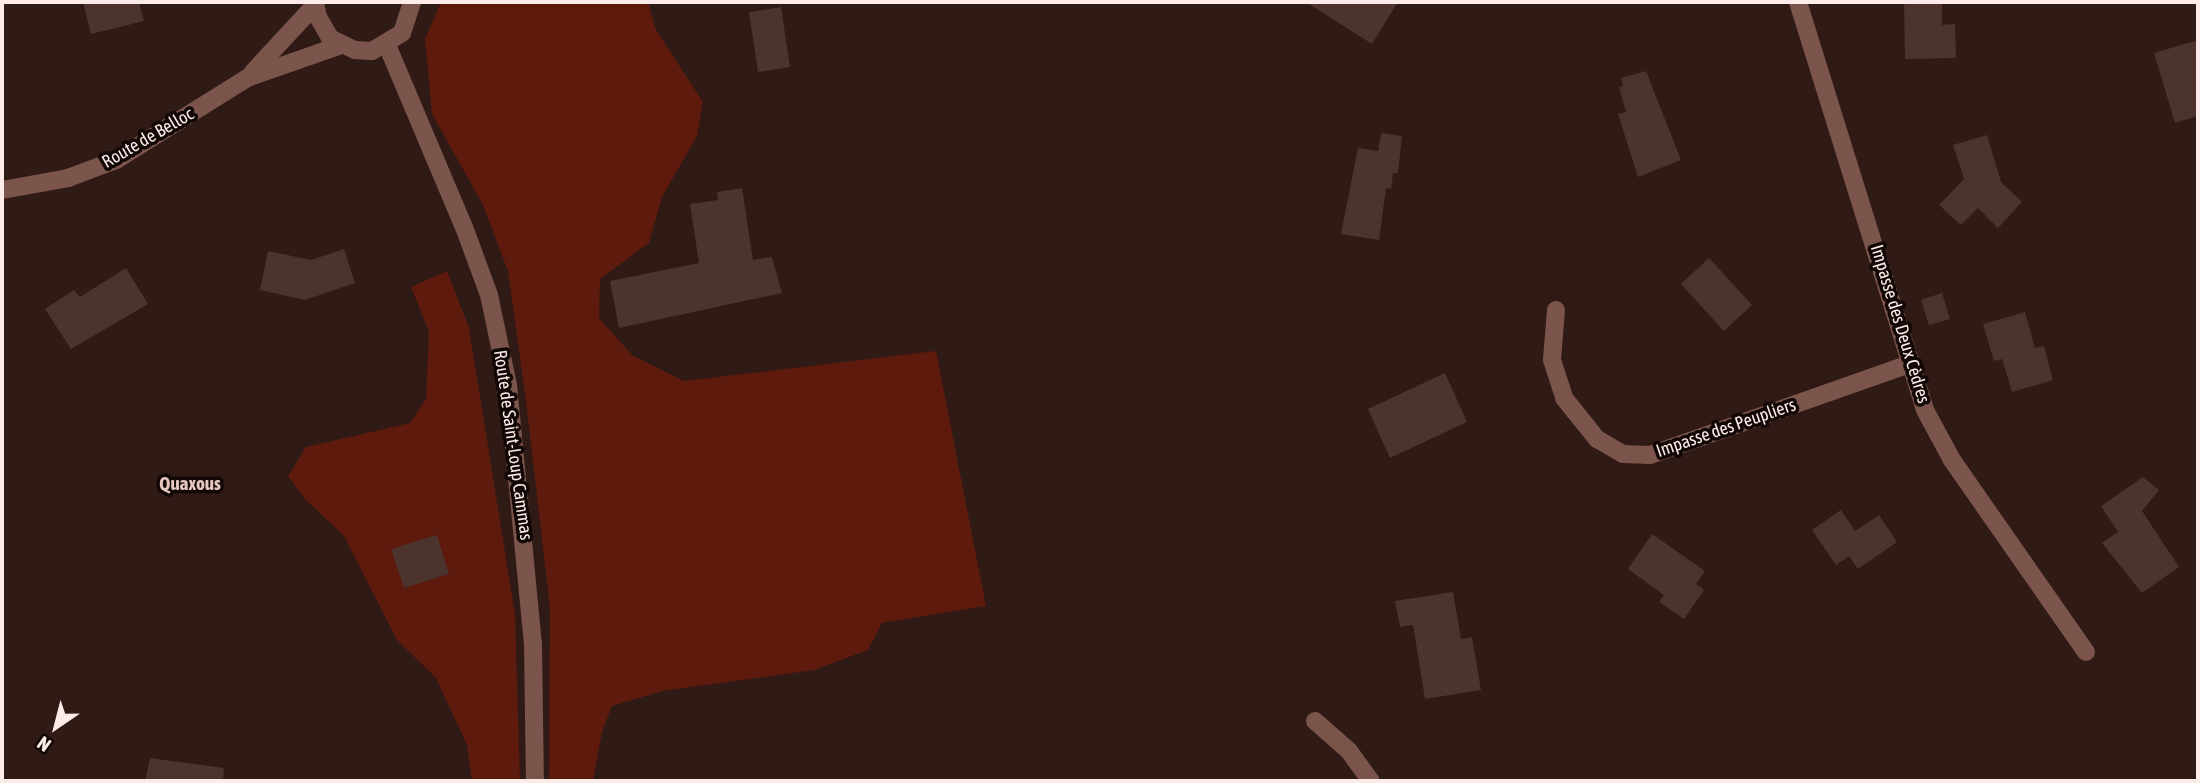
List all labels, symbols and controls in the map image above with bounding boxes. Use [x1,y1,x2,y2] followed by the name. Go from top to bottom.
[98,103,198,173] street label: Route de Belloc
[1866,242,1934,406] street label: Impasse des Deux Cèdres
[489,349,537,541] street label: Route de Saint-Loup Cammas
[1653,394,1799,462] street label: Impasse des Peupliers
[159,473,221,495] district label: Quaxous
[21,692,91,762] north arrow
[33,732,55,756] text: N

